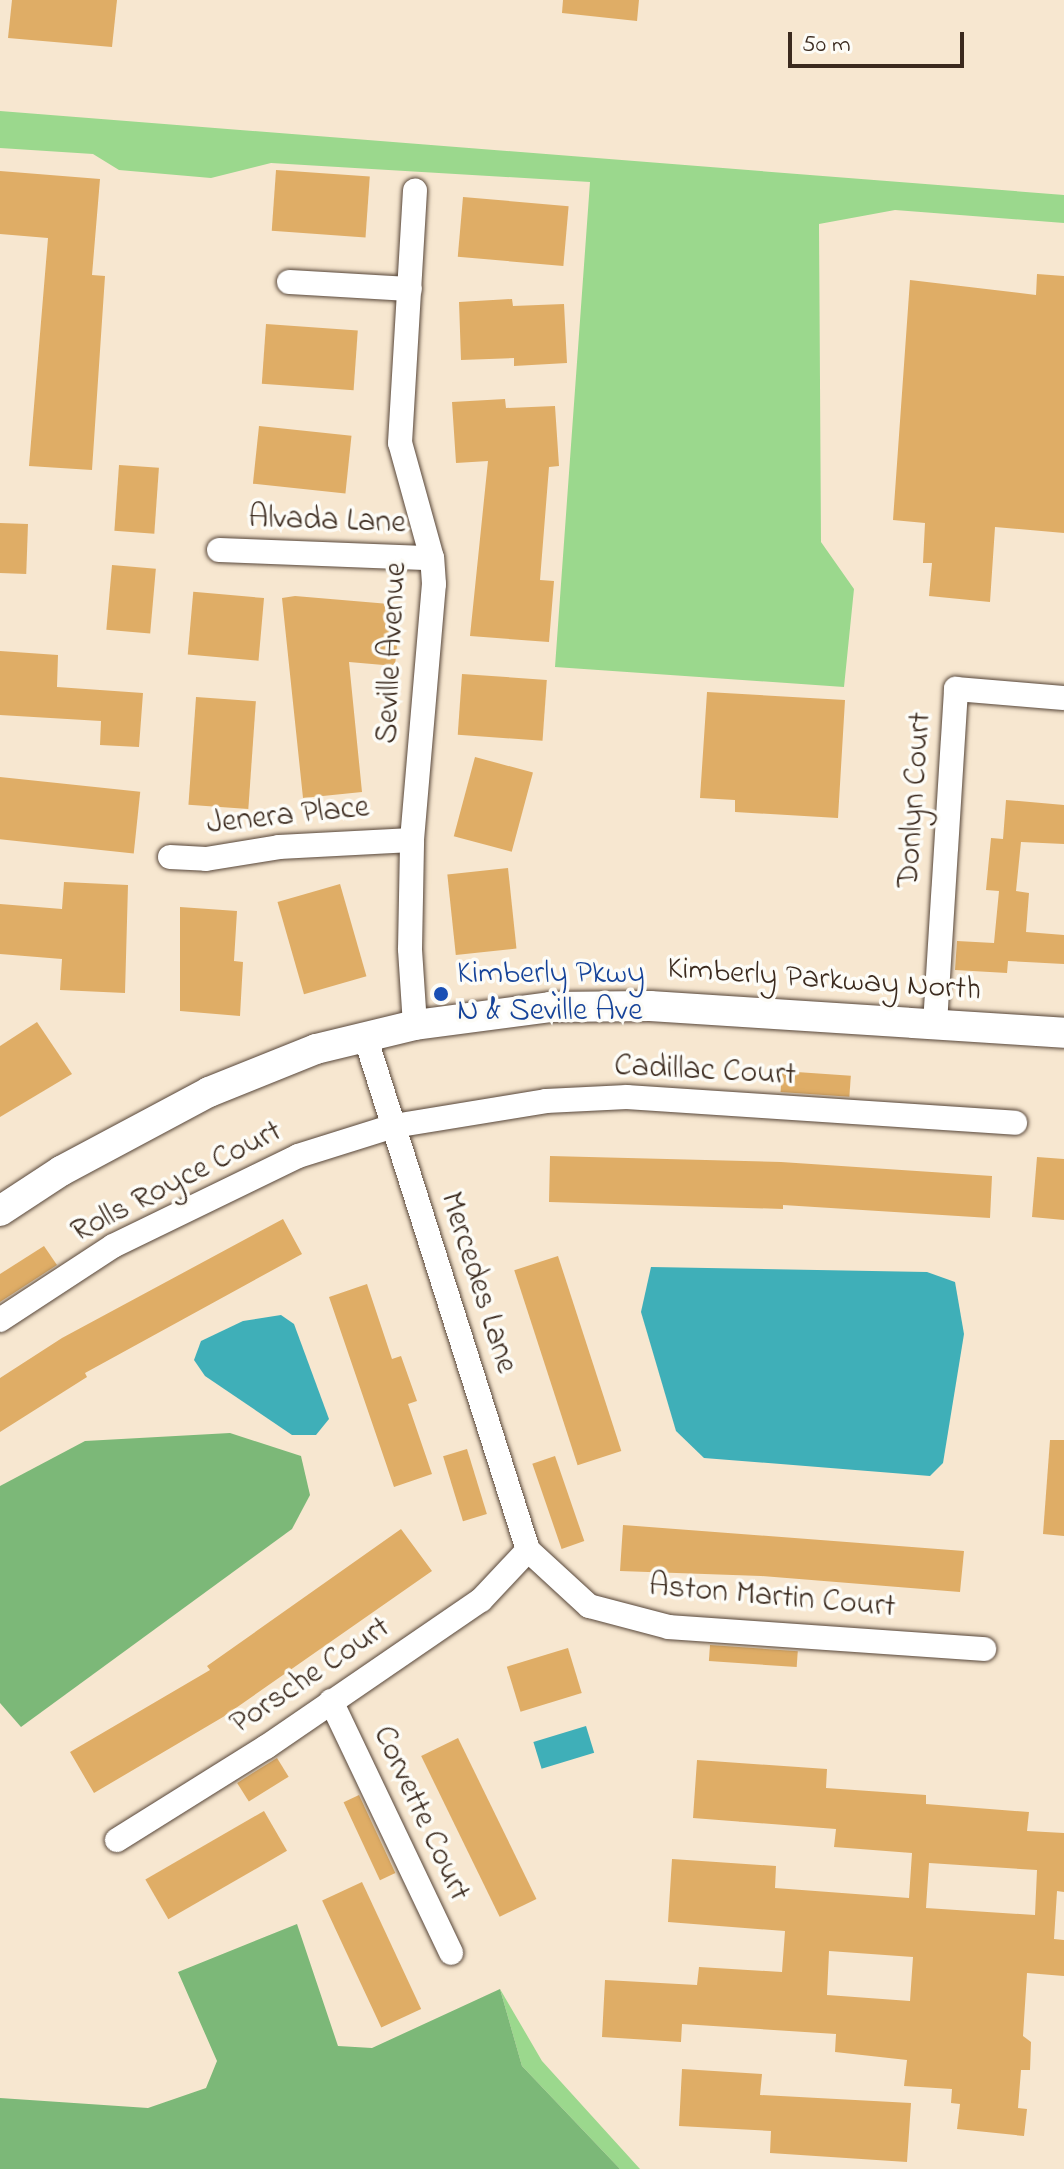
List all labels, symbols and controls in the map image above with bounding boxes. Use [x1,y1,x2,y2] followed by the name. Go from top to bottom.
[792,16,968,66] scale bar
[802,28,851,63] text: 50 m
[248,500,406,544] street label: Alvada Lane
[369,561,417,745] street label: Seville Avenue
[891,711,941,889] street label: Donlyn Court
[205,789,371,845] street label: Jenera Place
[666,951,982,1011] street label: Kimberly Parkway North
[457,957,645,1032] place label: Kimberly Pkwy N & Seville Ave
[432,985,450,1003] marker: Kimberly Pkwy N & Seville Ave
[613,1048,797,1096] street label: Cadillac Court
[65,1113,289,1253] street label: Rolls Royce Court
[430,1188,524,1378] street label: Mercedes Lane
[647,1568,897,1628] street label: Aston Martin Court
[224,1610,398,1744] street label: Porsche Court
[363,1720,477,1908] street label: Corvette Court

